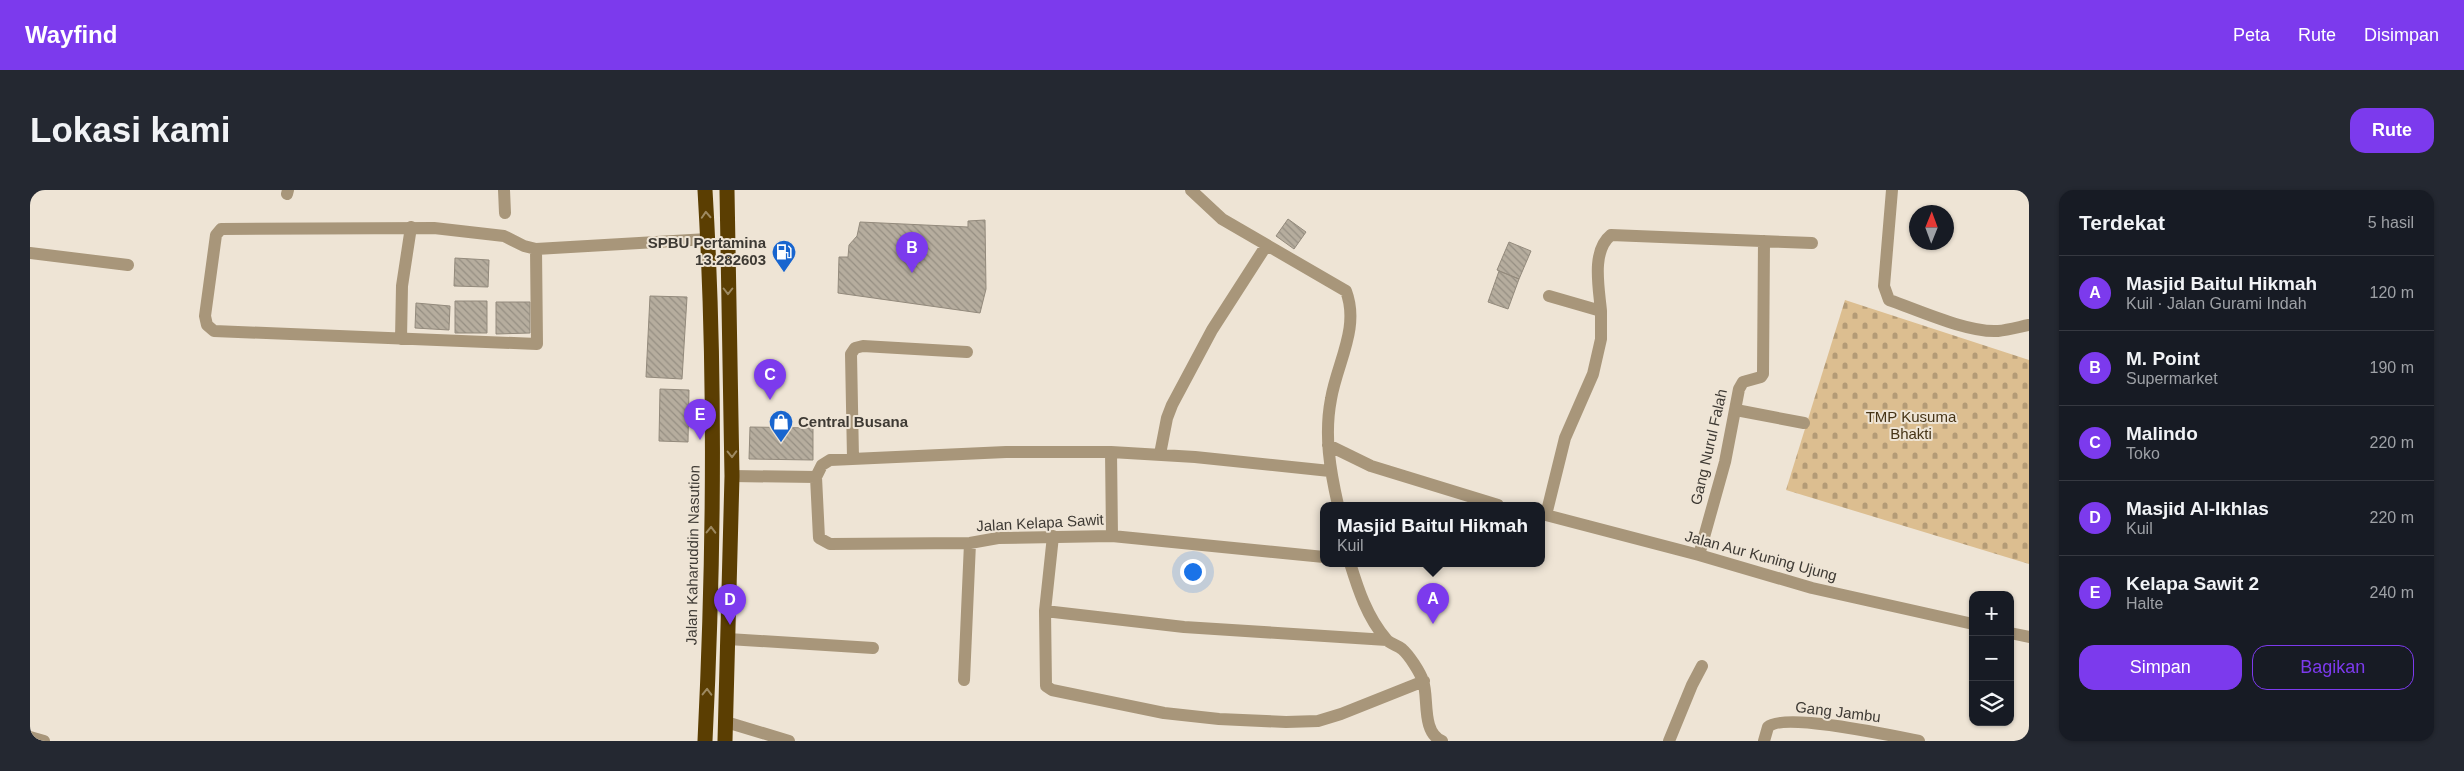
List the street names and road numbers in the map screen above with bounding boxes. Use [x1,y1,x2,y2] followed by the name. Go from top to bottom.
[1687,387,1730,506] street label: Gang Nurul Falah
[682,465,703,645] street label: Jalan Kaharuddin Nasution
[976,511,1105,534] street label: Jalan Kelapa Sawit
[1683,527,1839,584] street label: Jalan Aur Kuning Ujung
[1794,698,1882,725] street label: Gang Jambu

